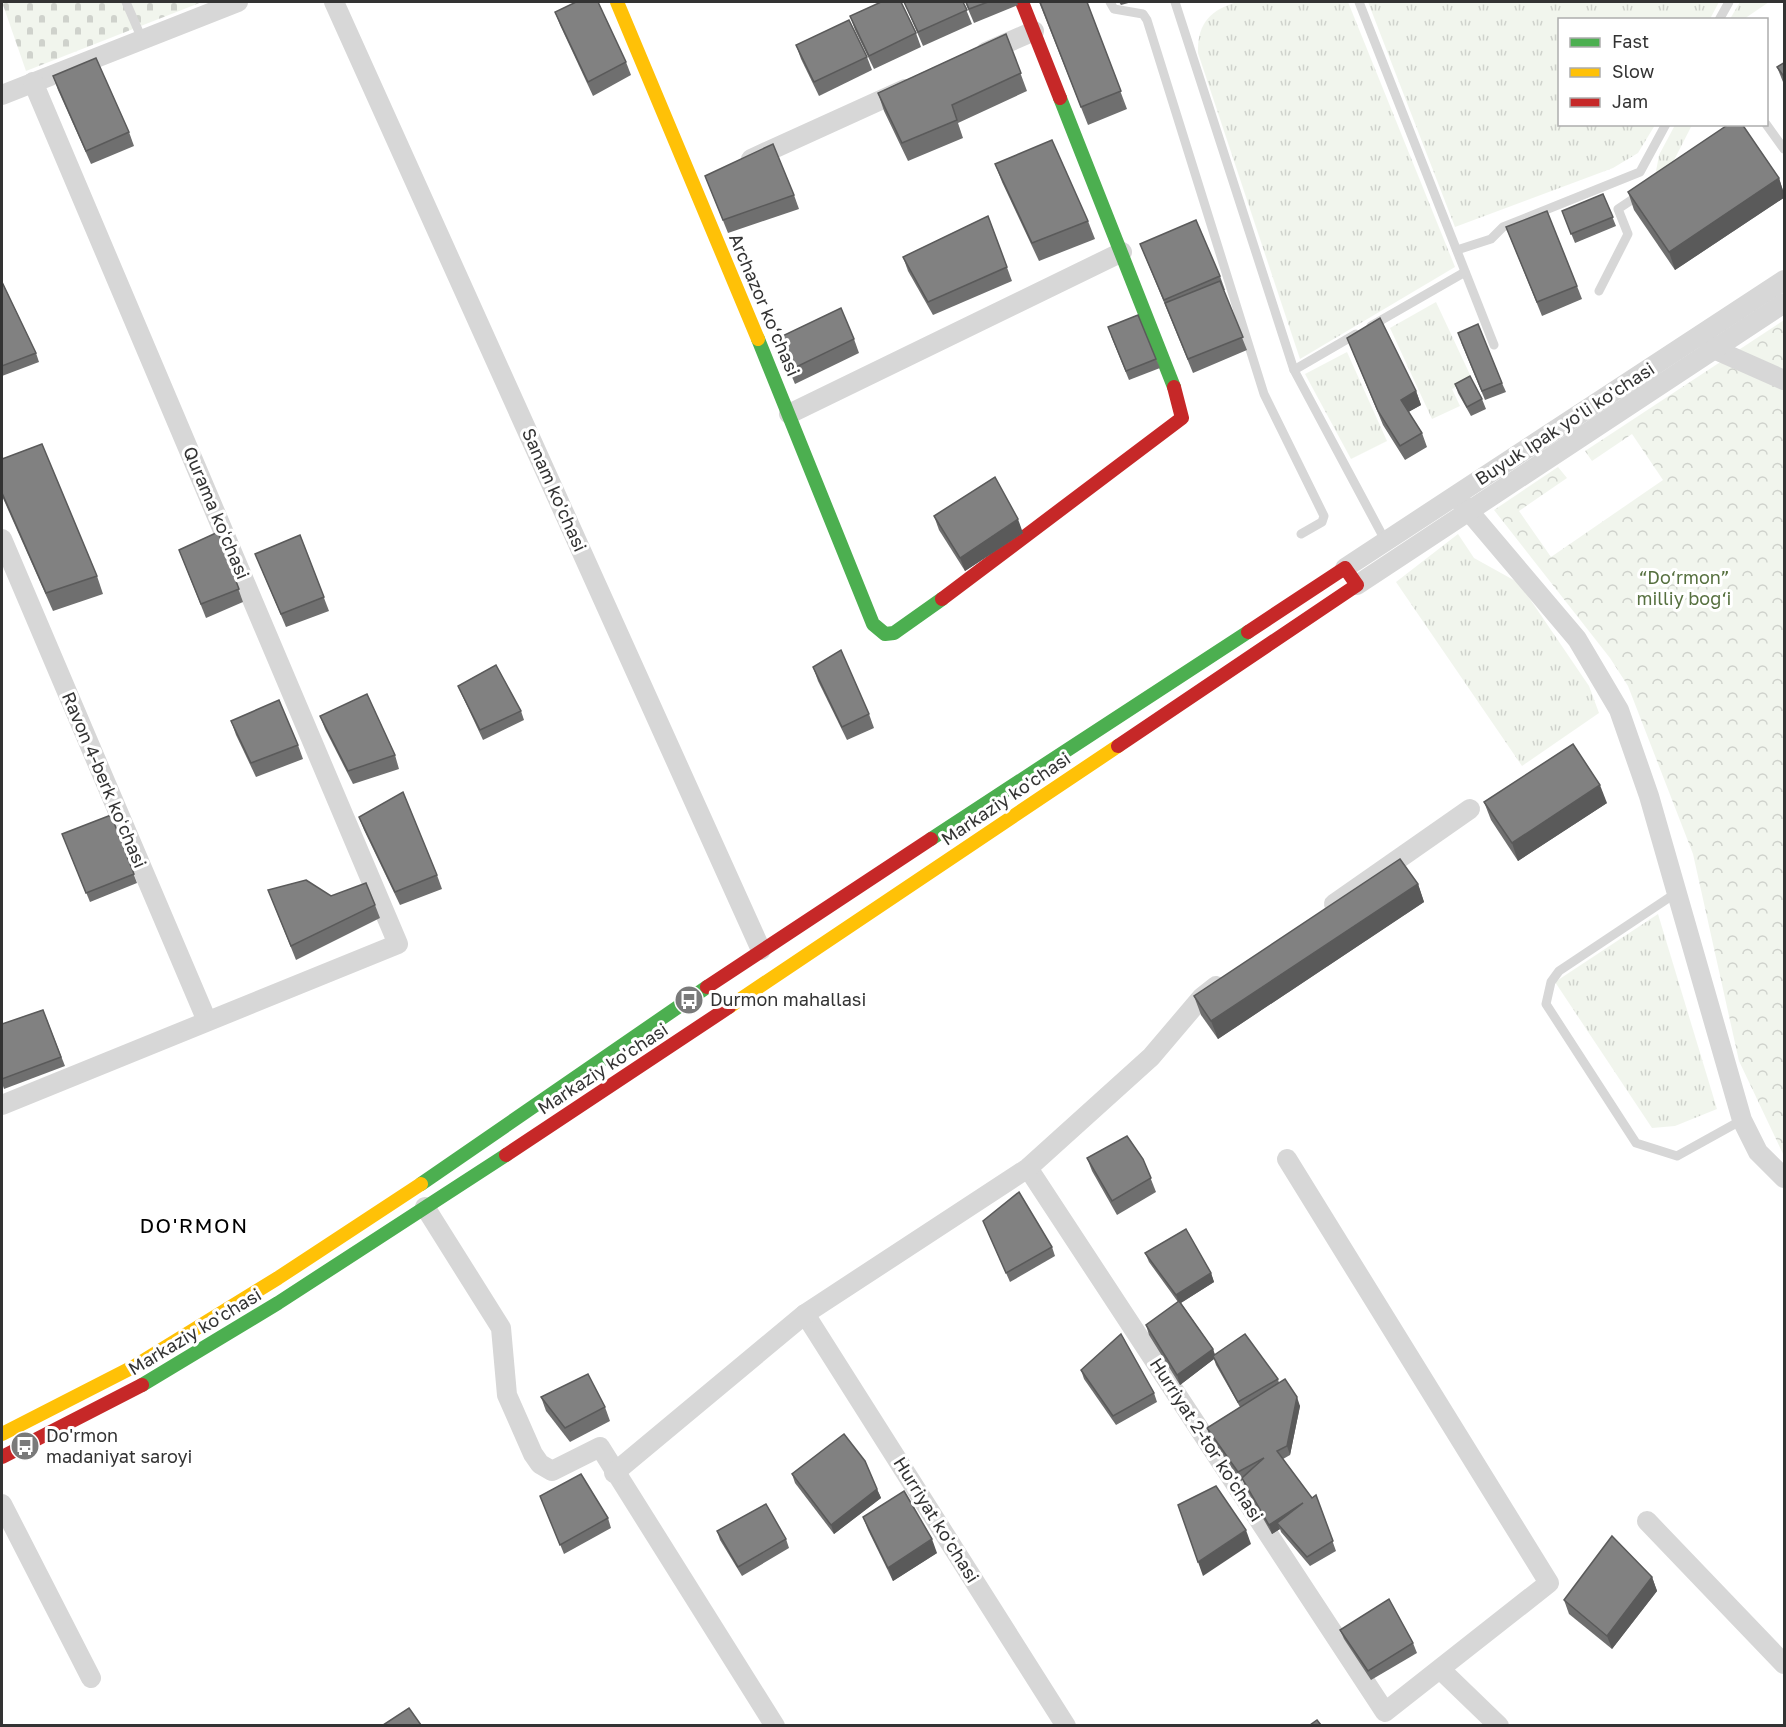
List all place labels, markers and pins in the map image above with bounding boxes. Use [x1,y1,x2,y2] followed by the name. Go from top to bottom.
[673,984,705,1016] bus stop icon: Durmon mahallasi
[710,988,866,1010] place label: Durmon mahallasi
[46,1424,192,1467] place label: Do'rmon madaniyat saroyi
[9,1430,41,1462] bus stop icon: Do'rmon madaniyat saroyi

